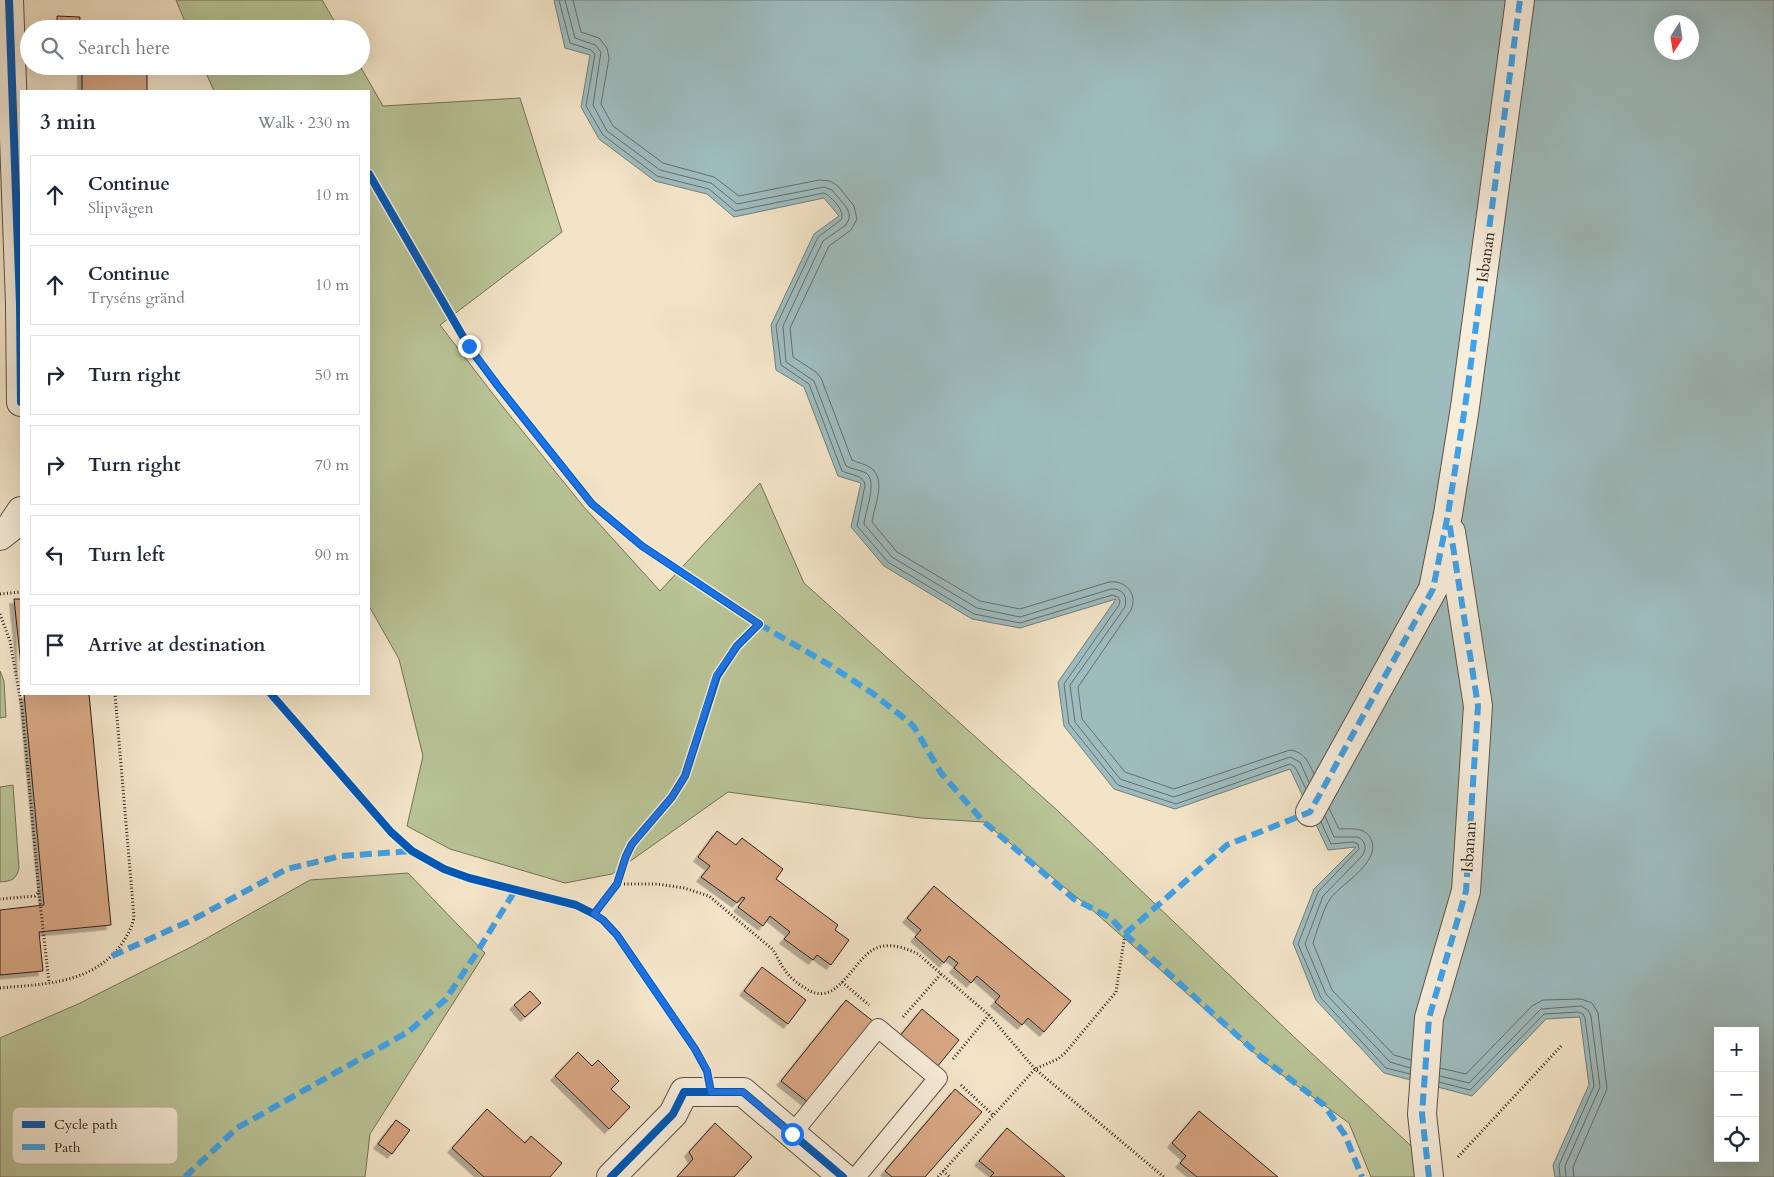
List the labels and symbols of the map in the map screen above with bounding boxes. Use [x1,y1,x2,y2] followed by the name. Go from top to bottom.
[1654,15,1699,60] north arrow
[1472,230,1500,284] street label: Isbanan
[458,335,481,358] route end
[1456,821,1482,873] street label: Isbanan
[12,1107,178,1164] legend
[54,1115,118,1134] text: Cycle path
[781,1123,804,1146] route start
[54,1138,81,1157] text: Path

